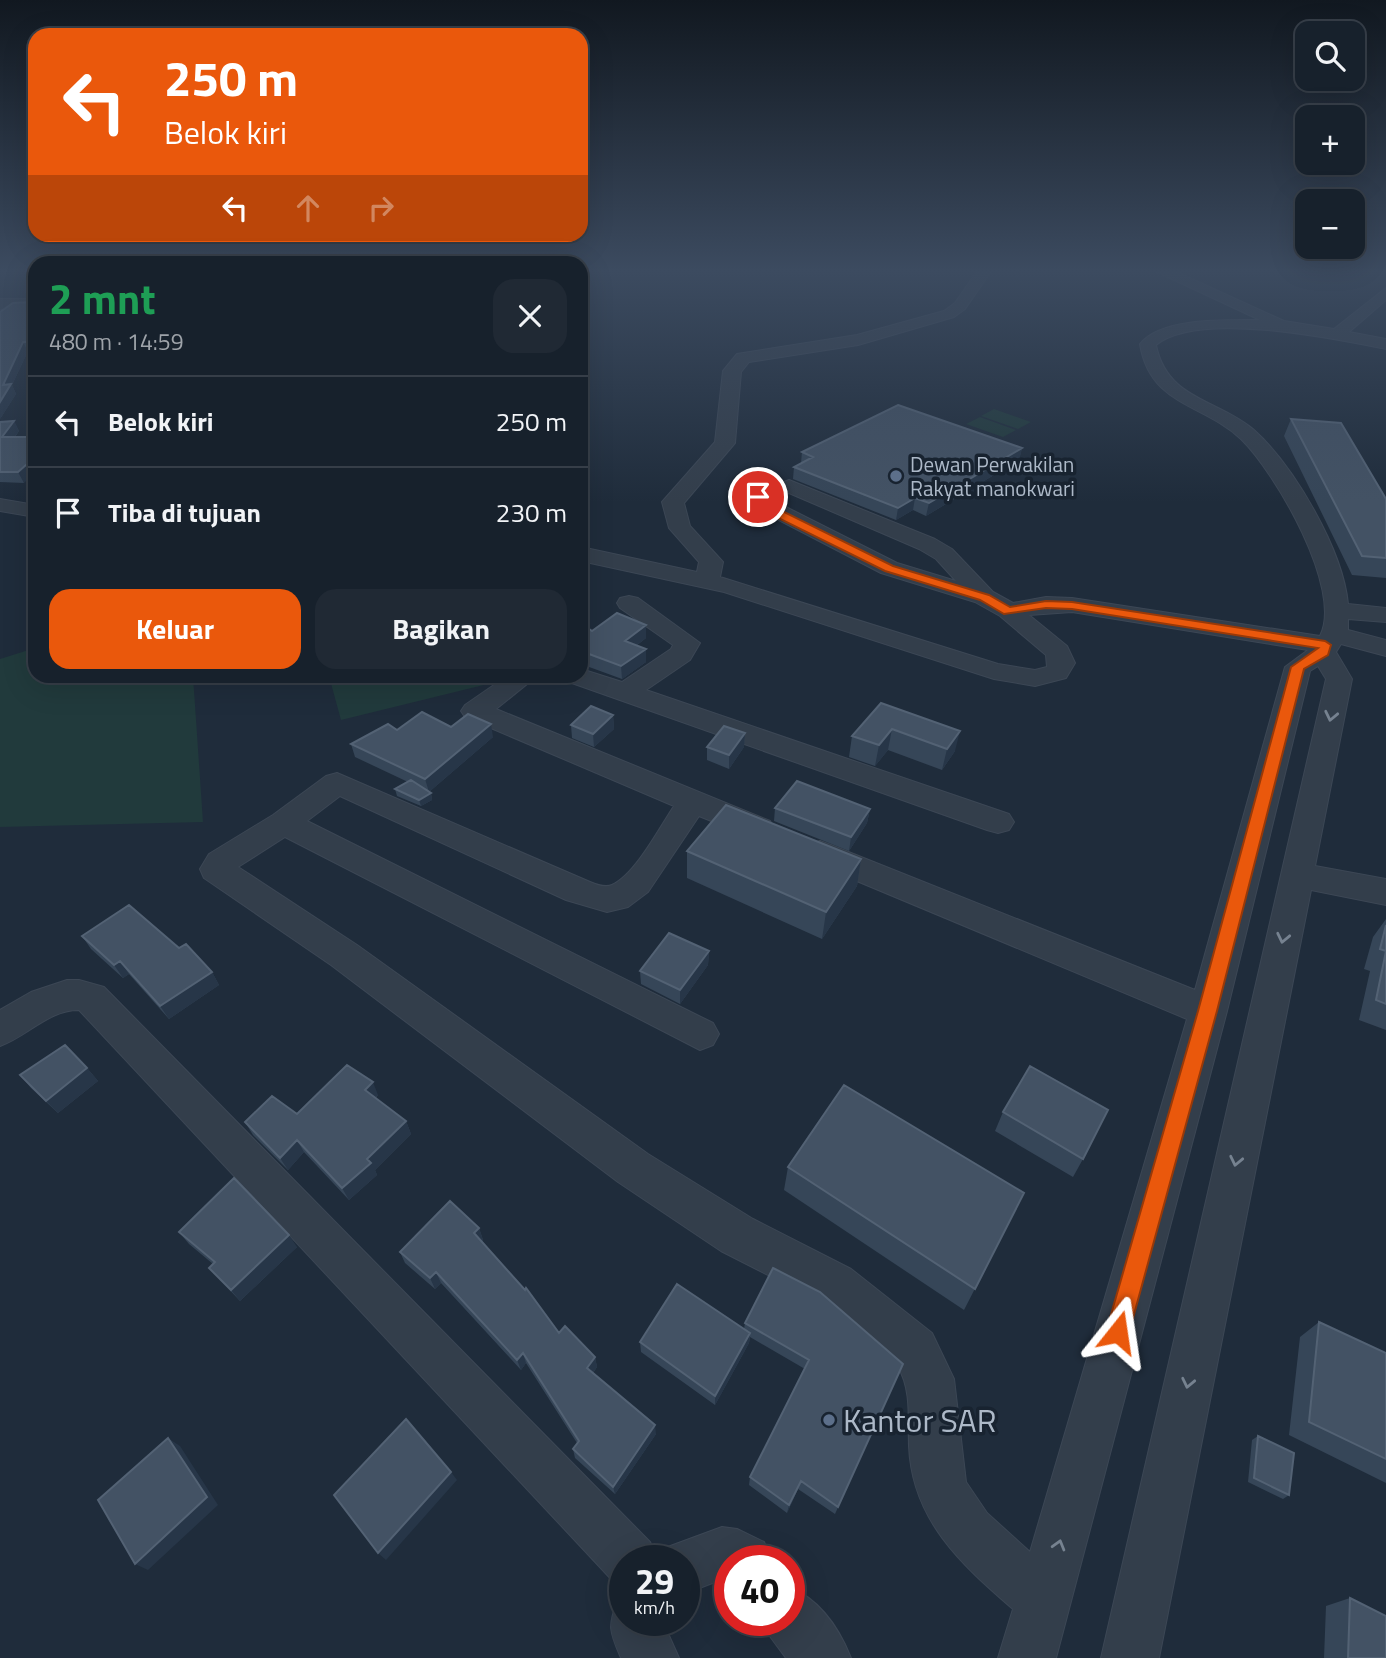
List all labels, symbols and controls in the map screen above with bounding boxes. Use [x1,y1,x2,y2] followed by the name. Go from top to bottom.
[1295,21,1365,259] map controls
[1295,21,1365,91] button: search
[164,40,298,115] text: 250 m
[49,56,140,147] icon: left
[1295,105,1365,175] button: +
[164,108,287,156] text: Belok kiri
[216,189,254,227] icon: left
[289,189,327,227] icon: ahead
[362,189,400,227] icon: right
[1295,189,1365,259] button: −
[49,266,156,330] text: 2 mnt
[493,279,567,353] button: close
[49,324,184,359] text: 480 m · 14:59
[108,402,214,441] text: Belok kiri
[496,402,567,441] text: 250 m
[49,403,87,441] icon: left
[910,448,1075,504] place label: Dewan Perwakilan Rakyat manokwari
[728,467,788,527] pin
[888,468,904,484] marker: Dewan Perwakilan Rakyat manokwari
[739,478,777,516] icon: arrive
[108,493,261,532] text: Tiba di tujuan
[496,493,567,532] text: 230 m
[49,494,87,532] icon: arrive
[49,589,301,669] button: Keluar
[315,589,567,669] button: Bagikan
[1324,710,1339,722] one-way arrow
[1277,932,1292,944] one-way arrow
[1230,1155,1244,1167] one-way arrow
[1081,1295,1155,1369] position arrow
[1182,1377,1197,1389] one-way arrow
[843,1396,996,1444] place label: Kantor SAR
[821,1412,837,1428] marker: Kantor SAR
[1050,1539,1065,1551] one-way arrow
[714,1545,805,1636] speed limit sign: 40
[635,1554,674,1608] text: 29
[634,1594,675,1621] text: km/h

